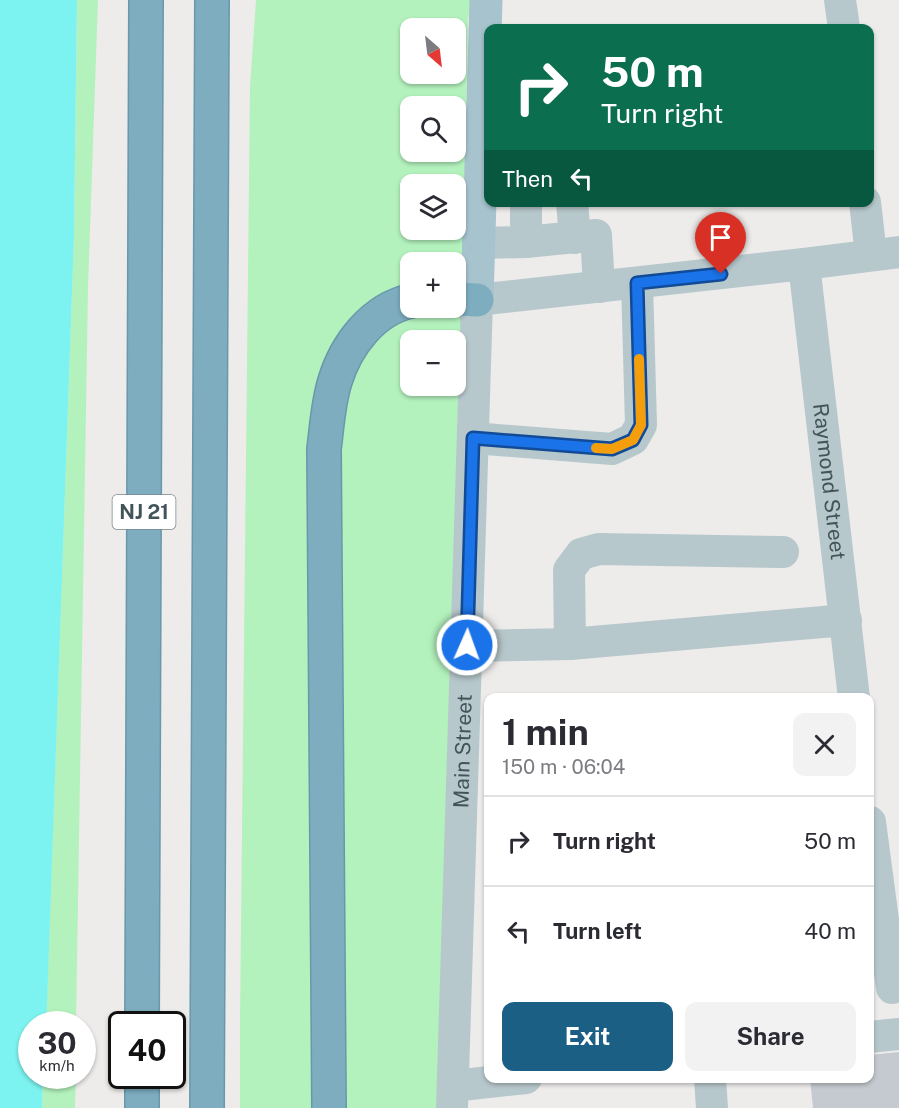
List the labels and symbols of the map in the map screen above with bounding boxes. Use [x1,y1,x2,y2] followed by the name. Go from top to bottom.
[400,18,466,84] north arrow
[695,212,746,274] pin
[808,402,851,561] street label: Raymond Street
[112,495,176,529] road number: NJ 21
[435,613,499,677] position arrow
[448,694,477,809] street label: Main Street
[108,1011,186,1089] speed limit sign: 40

